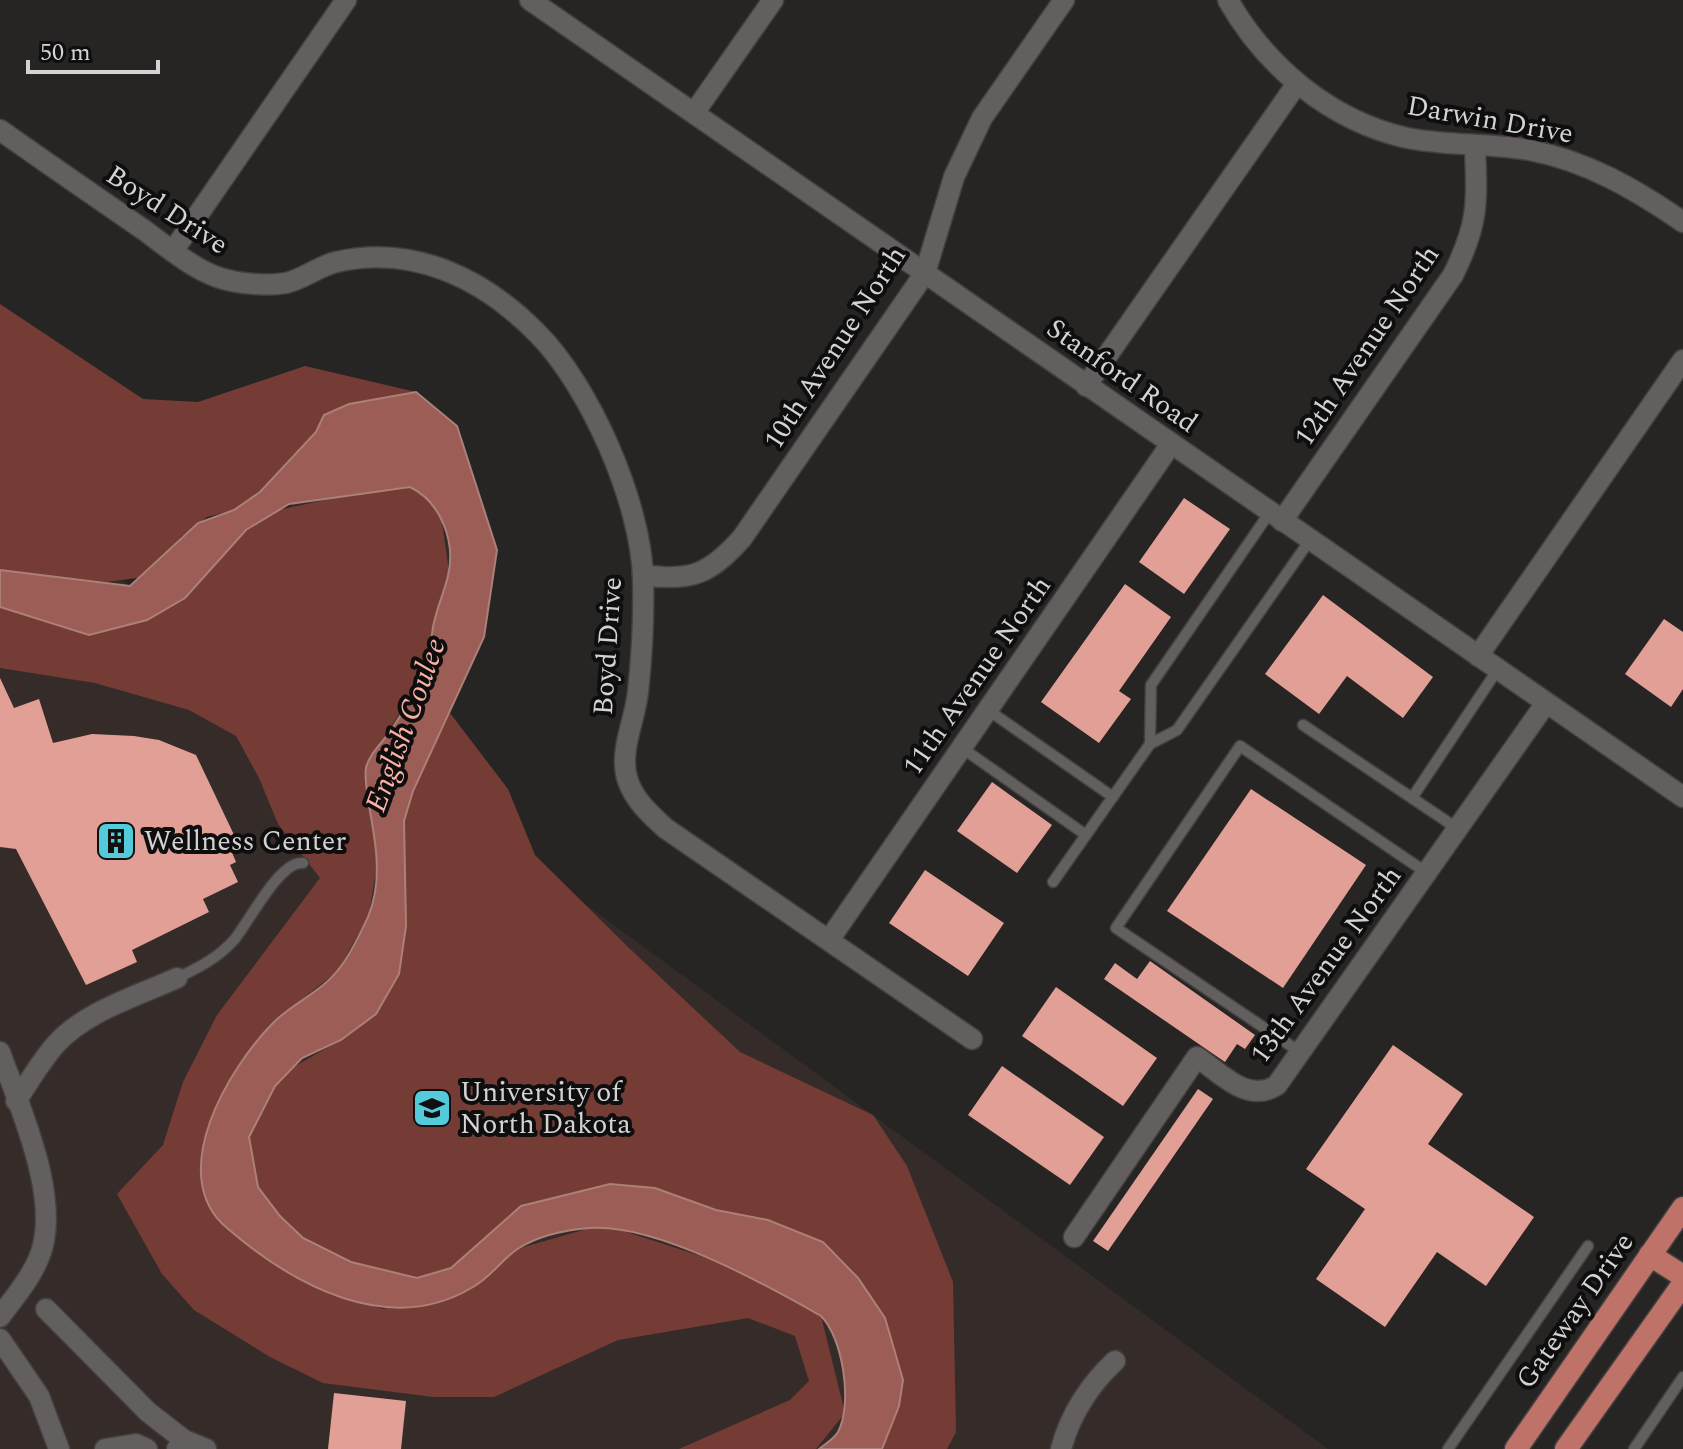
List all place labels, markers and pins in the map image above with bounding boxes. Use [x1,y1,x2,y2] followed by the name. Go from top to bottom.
[95,820,137,862] building icon: Wellness Center
[144,820,346,863] place label: Wellness Center
[460,1071,631,1146] place label: University of North Dakota
[411,1087,453,1129] school or university icon: University of North Dakota

